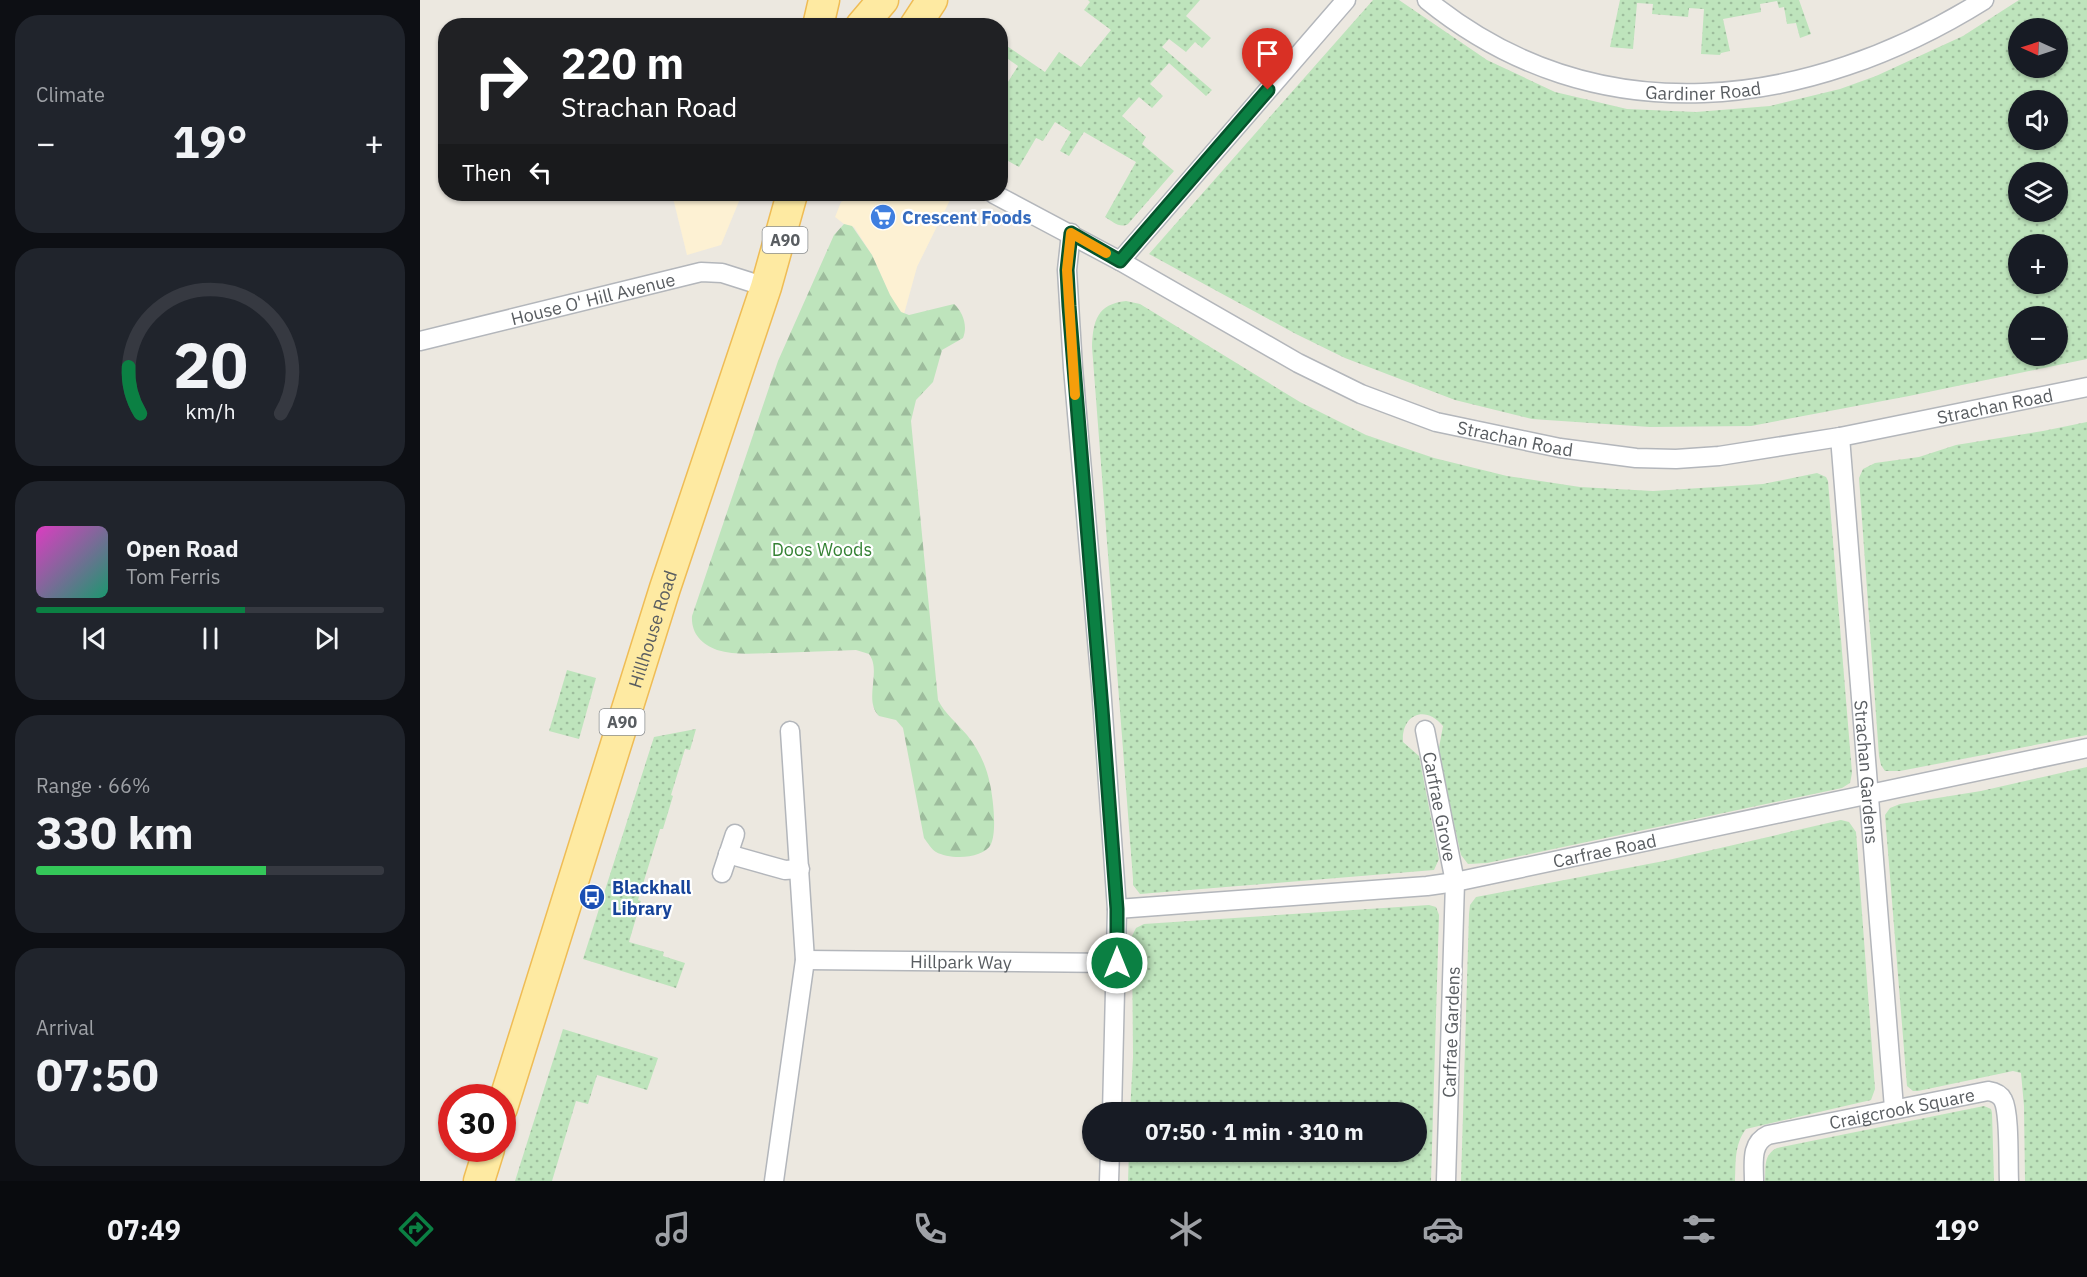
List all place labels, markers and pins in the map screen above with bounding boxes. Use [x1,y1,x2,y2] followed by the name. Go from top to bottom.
[1242,28,1293,90] pin
[868,202,898,232] supermarket icon: Crescent Foods
[902,206,1032,229] place label: Crescent Foods
[612,876,692,920] place label: Blackhall Library
[577,882,607,912] bus stop icon: Blackhall Library

